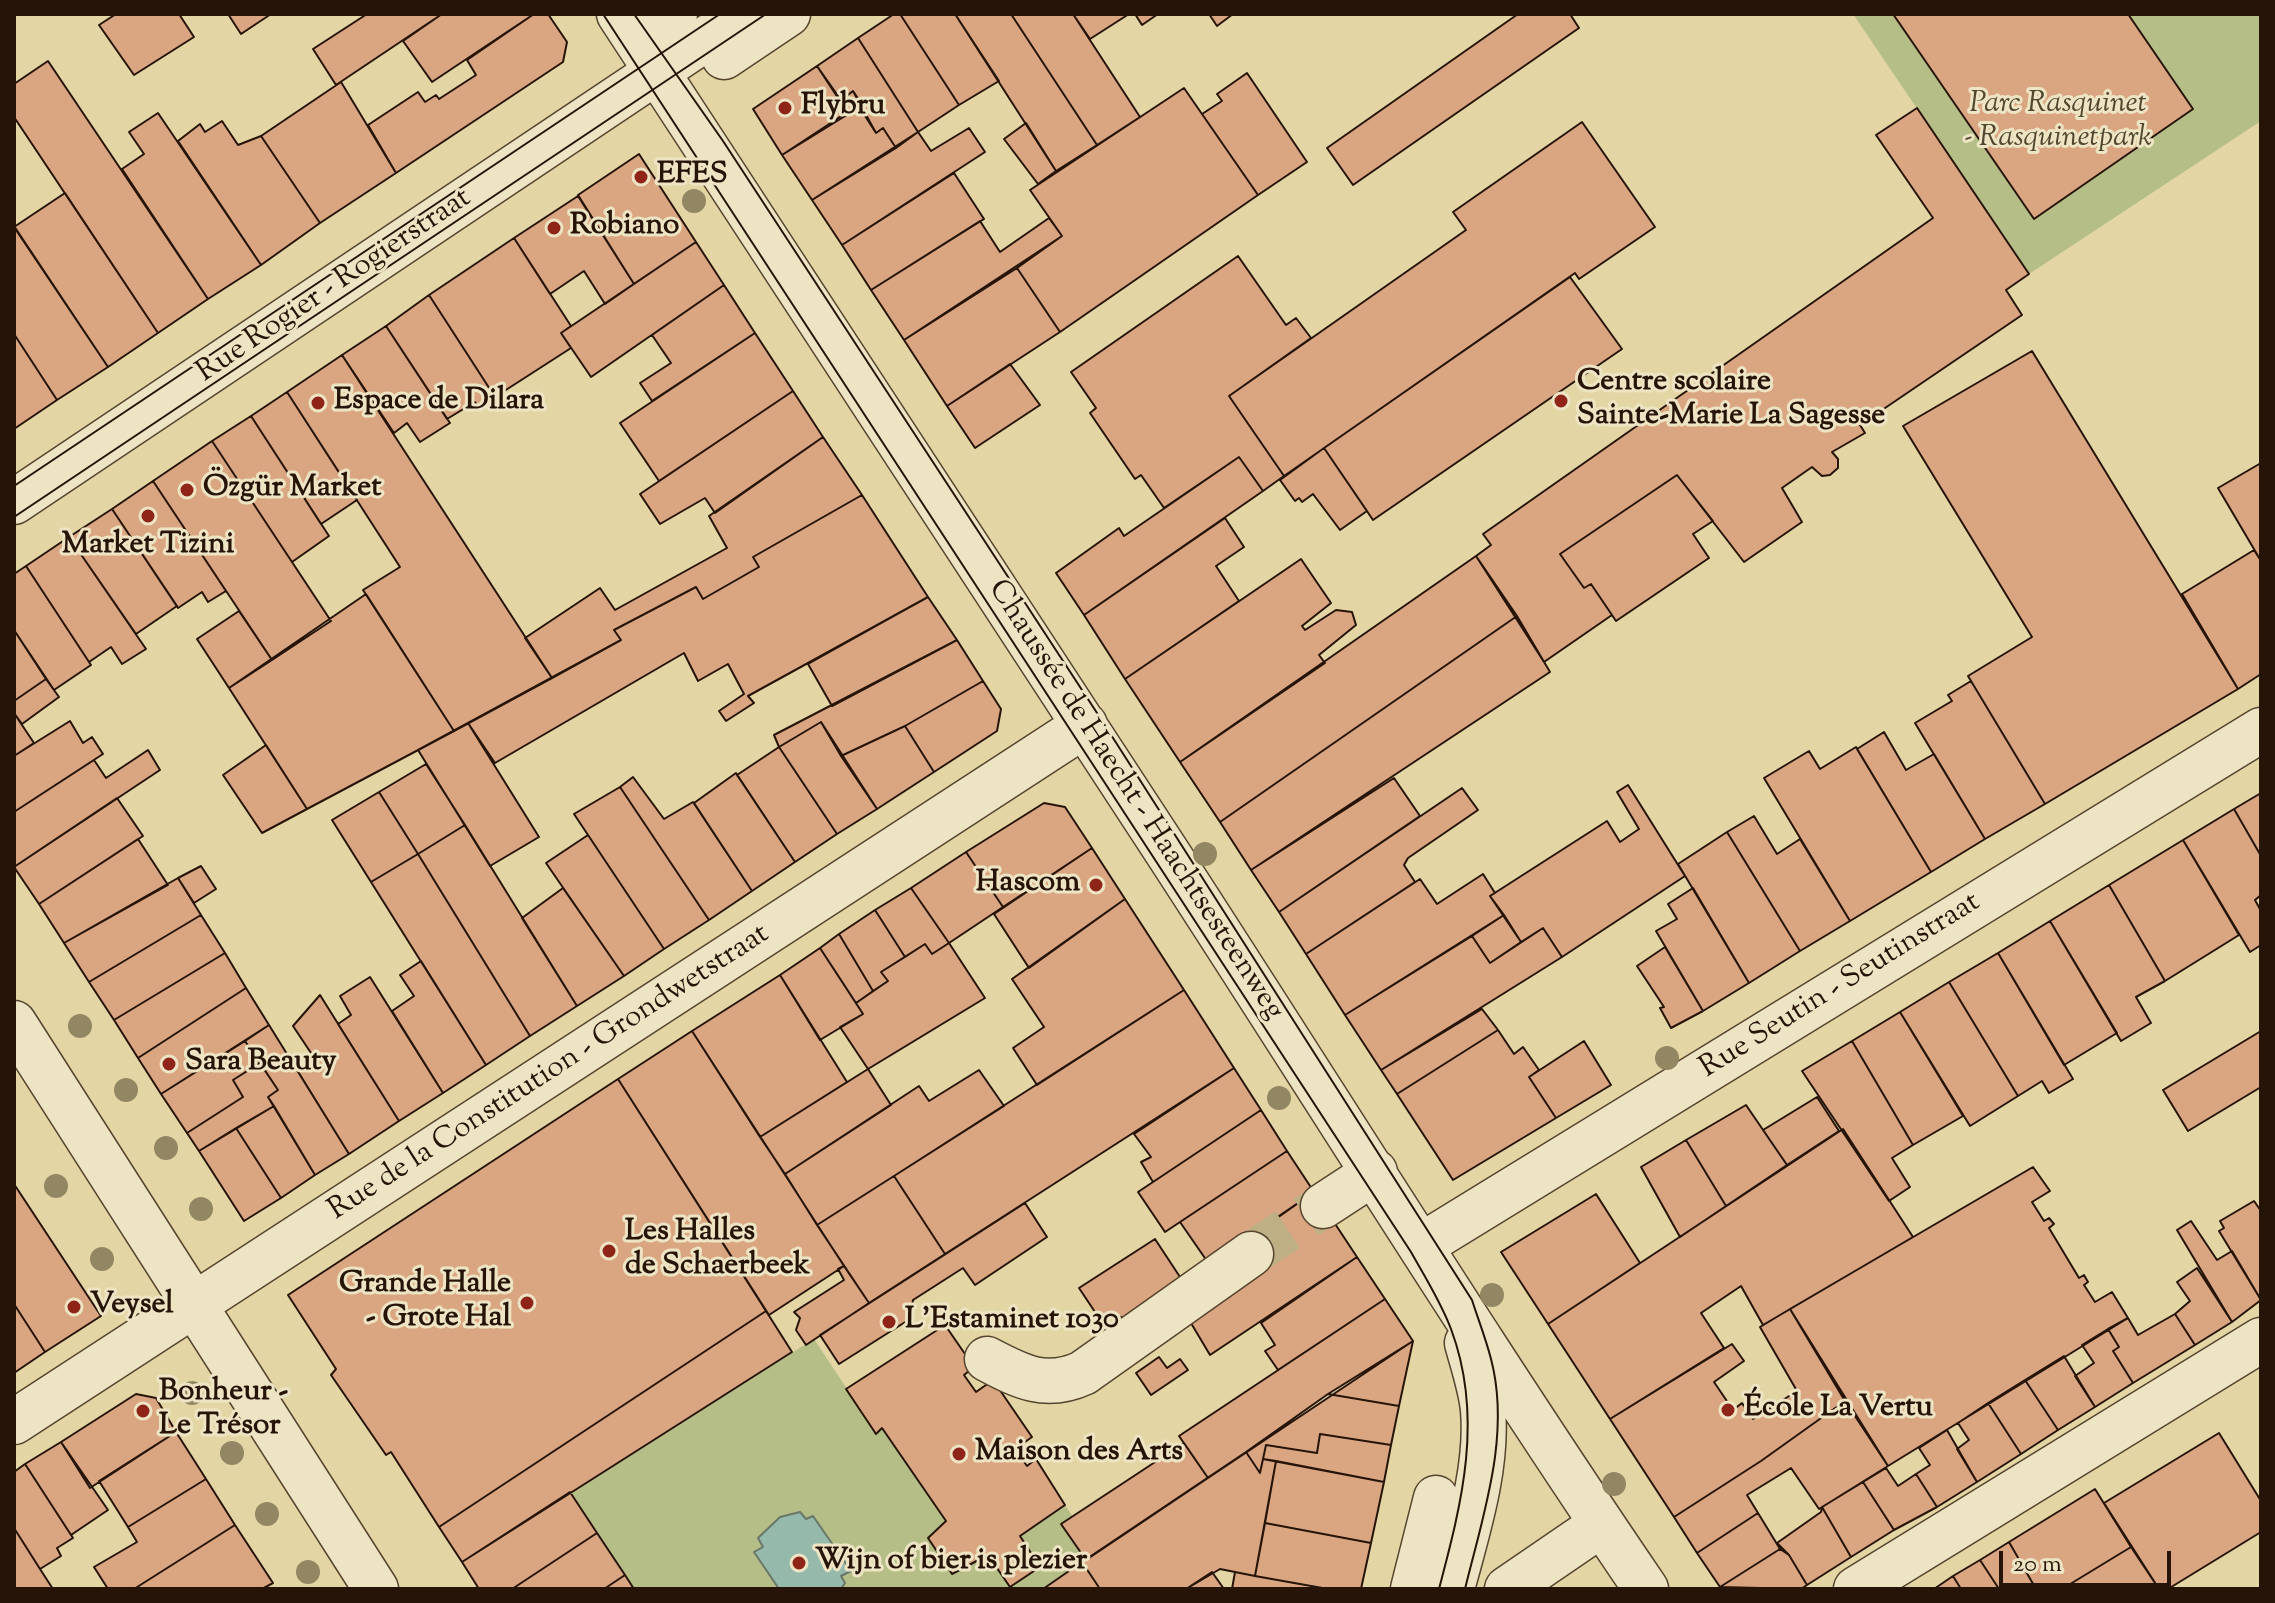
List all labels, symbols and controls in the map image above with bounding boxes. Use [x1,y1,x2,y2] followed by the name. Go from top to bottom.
[1964,88,2152,158] park label: Parc Rasquinet - Rasquinetpark
[801,90,885,126] place label: Flybru
[776,99,794,117] marker: Flybru
[657,159,728,195] place label: EFES
[632,168,650,186] marker: EFES
[191,182,479,392] street label: Rue Rogier - Rogierstraat
[570,210,679,246] place label: Robiano
[545,219,563,237] marker: Robiano
[1577,366,1885,436] place label: Centre scolaire Sainte-Marie La Sagesse
[334,385,544,421] place label: Espace de Dilara
[1552,392,1570,410] marker: Centre scolaire Sainte-Marie La Sagesse
[309,394,327,412] marker: Espace de Dilara
[203,472,381,508] place label: Özgür Market
[178,481,196,499] marker: Özgür Market
[139,507,157,525] marker: Market Tizini
[62,529,234,565] place label: Market Tizini
[978,574,1290,1028] street label: Chaussée de Haecht - Haachtsesteenweg
[976,867,1080,903] place label: Hascom
[1087,876,1105,894] marker: Hascom
[1694,886,1988,1088] street label: Rue Seutin - Seutinstraat
[323,918,777,1230] street label: Rue de la Constitution - Grondwetstraat
[185,1046,337,1082] place label: Sara Beauty
[160,1055,178,1073] marker: Sara Beauty
[625,1216,810,1286] place label: Les Halles de Schaerbeek
[600,1242,618,1260] marker: Les Halles de Schaerbeek
[339,1268,511,1338] place label: Grande Halle - Grote Hal
[90,1289,174,1325] place label: Veysel
[518,1294,536,1312] marker: Grande Halle - Grote Hal
[65,1298,83,1316] marker: Veysel
[905,1304,1119,1340] place label: L'Estaminet 1030
[880,1313,898,1331] marker: L'Estaminet 1030
[159,1376,288,1446] place label: Bonheur - Le Trésor
[1744,1392,1933,1428] place label: École La Vertu
[1719,1401,1737,1419] marker: École La Vertu
[134,1402,152,1420] marker: Bonheur - Le Trésor
[975,1436,1183,1472] place label: Maison des Arts
[950,1445,968,1463] marker: Maison des Arts
[2003,1535,2175,1585] scale bar
[815,1545,1087,1581] place label: Wijn of bier is plezier
[2013,1548,2062,1582] text: 20 m
[790,1554,808,1572] marker: Wijn of bier is plezier

